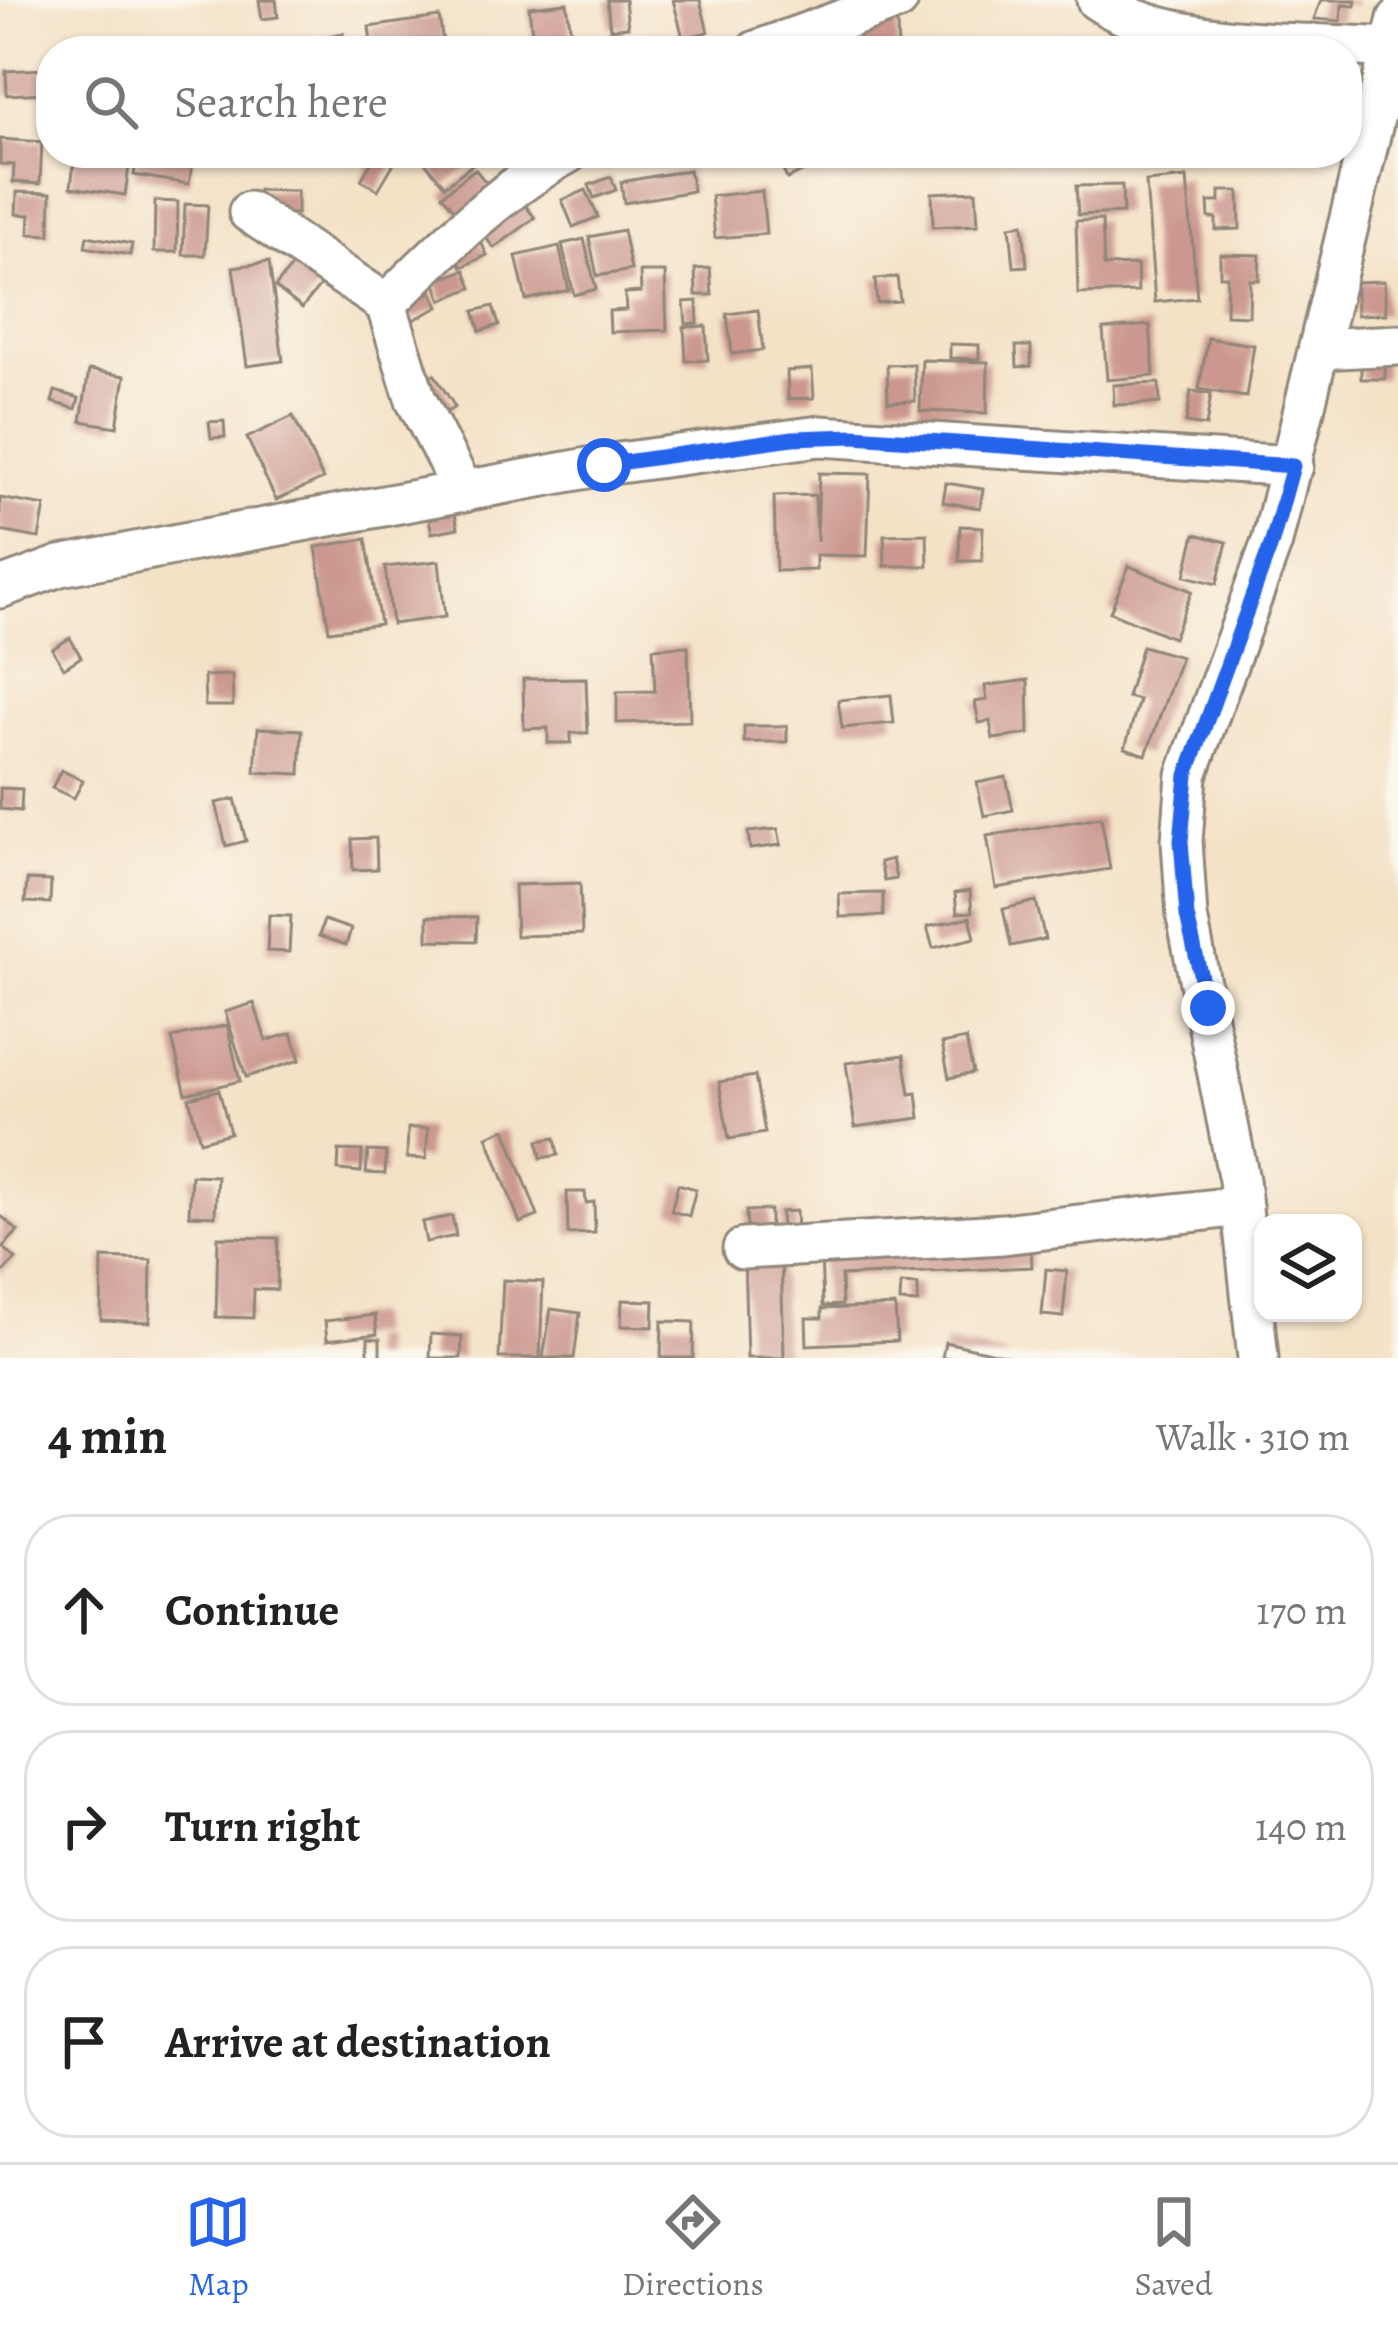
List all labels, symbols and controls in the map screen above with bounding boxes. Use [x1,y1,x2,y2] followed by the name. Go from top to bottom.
[36,36,1362,168] search box
[78,69,144,135] icon: search
[174,71,388,133] text: Search here
[577,438,631,492] route start
[1181,981,1235,1035] route end
[1254,1214,1362,1322] map controls
[1254,1214,1362,1322] button: layers
[48,1401,167,1471] text: 4 min
[1156,1410,1350,1463] text: Walk · 310 m
[51,1577,117,1643] icon: ahead
[165,1579,339,1641] text: Continue
[1256,1584,1347,1637] text: 170 m
[51,1793,117,1859] icon: right
[165,1795,360,1857] text: Turn right
[1255,1800,1347,1853] text: 140 m
[51,2009,117,2075] icon: arrive
[165,2011,551,2073] text: Arrive at destination
[185,2189,251,2306] tab: Map
[622,2189,764,2306] tab: Directions
[1134,2189,1213,2306] tab: Saved

